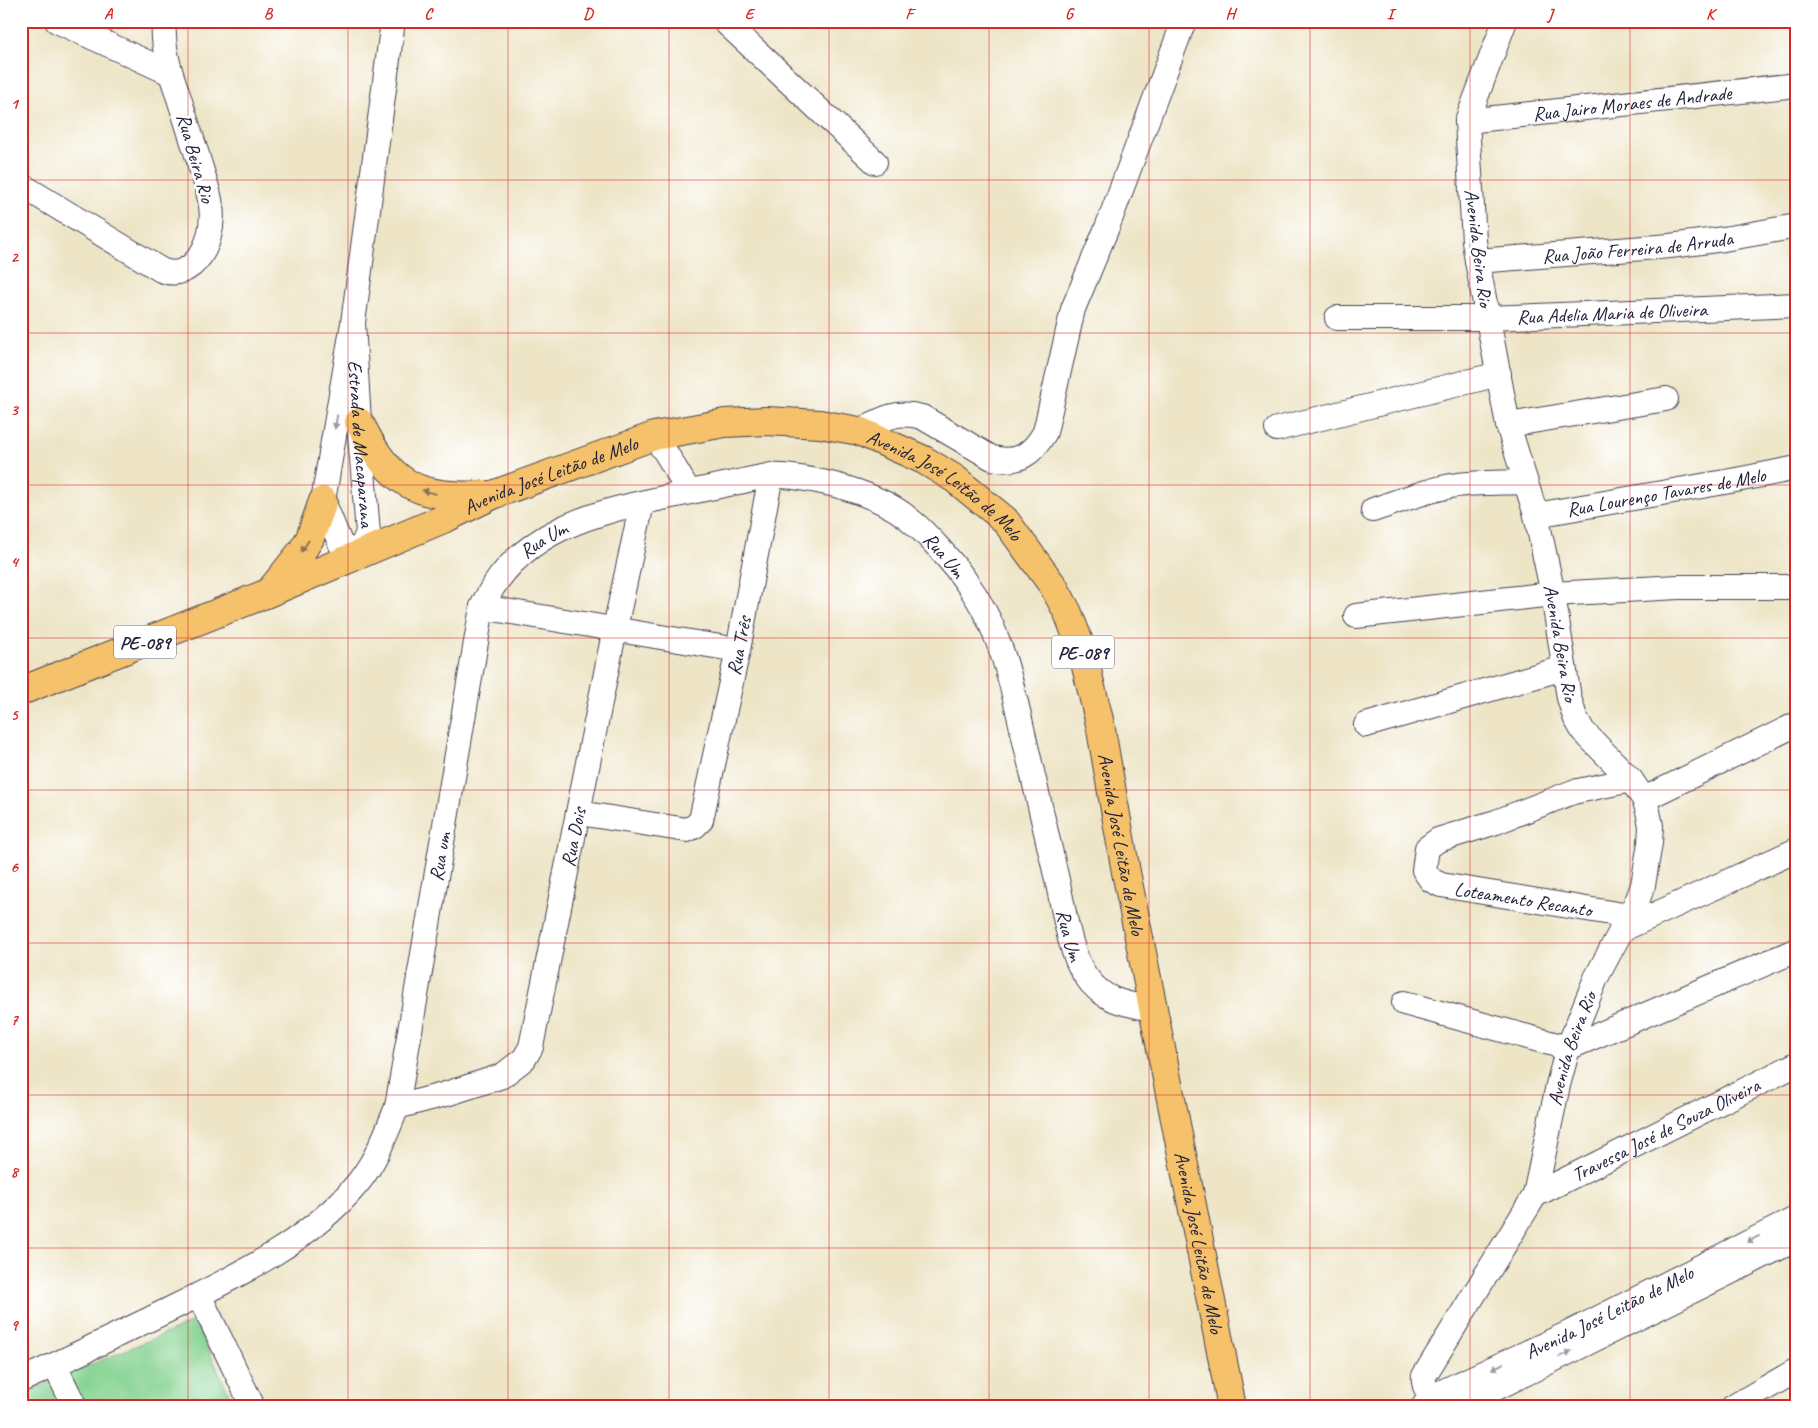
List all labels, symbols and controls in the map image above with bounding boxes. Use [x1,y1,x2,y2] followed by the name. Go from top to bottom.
[104,4,114,24] text: A
[264,4,274,24] text: B
[424,4,434,24] text: C
[583,4,594,24] text: D
[745,4,756,24] text: E
[905,4,916,24] text: F
[1065,4,1075,24] text: G
[1225,4,1237,24] text: H
[1387,4,1397,24] text: I
[1546,4,1555,24] text: J
[1706,4,1718,24] text: K
[1532,80,1734,127] street label: Rua Jairo Moraes de Andrade
[10,94,19,114] text: 1
[171,111,220,207] street label: Rua Beira Rio
[1459,188,1498,310] street label: Avenida Beira Rio
[1541,225,1737,269] street label: Rua João Ferreira de Arruda
[10,247,19,267] text: 2
[1516,297,1709,330] street label: Rua Adelia Maria de Oliveira
[342,360,380,530] street label: Estrada de Macaparana
[10,400,19,420] text: 3
[332,415,340,431] one-way arrow
[863,424,1028,547] street label: Avenida José Leitão de Melo
[459,431,642,520] street label: Avenida José Leitão de Melo
[1565,462,1769,522] street label: Rua Lourenço Tavares de Melo
[422,488,437,496] one-way arrow
[514,515,573,564] street label: Rua Um
[918,527,972,584] street label: Rua Um
[300,539,310,552] one-way arrow
[10,552,19,572] text: 4
[1538,583,1583,705] street label: Avenida Beira Rio
[721,612,757,677] street label: Rua Três
[114,626,176,659] road number: PE-089
[1052,636,1114,669] road number: PE-089
[11,705,20,725] text: 5
[1092,751,1150,938] street label: Avenida José Leitão de Melo
[555,804,592,869] street label: Rua Dois
[424,829,457,883] street label: Rua um
[10,857,19,877] text: 6
[1452,876,1595,923] street label: Loteamento Recanto
[1051,907,1089,966] street label: Rua Um
[1542,986,1603,1108] street label: Avenida Beira Rio
[10,1010,19,1030] text: 7
[1568,1072,1766,1188] street label: Travessa José de Souza Oliveira
[1169,1150,1229,1336] street label: Avenida José Leitão de Melo
[10,1162,19,1182] text: 8
[1746,1235,1760,1243] one-way arrow
[1521,1260,1698,1365] street label: Avenida José Leitão de Melo
[10,1315,19,1335] text: 9
[1557,1350,1572,1358] one-way arrow
[1491,1362,1505,1370] one-way arrow

